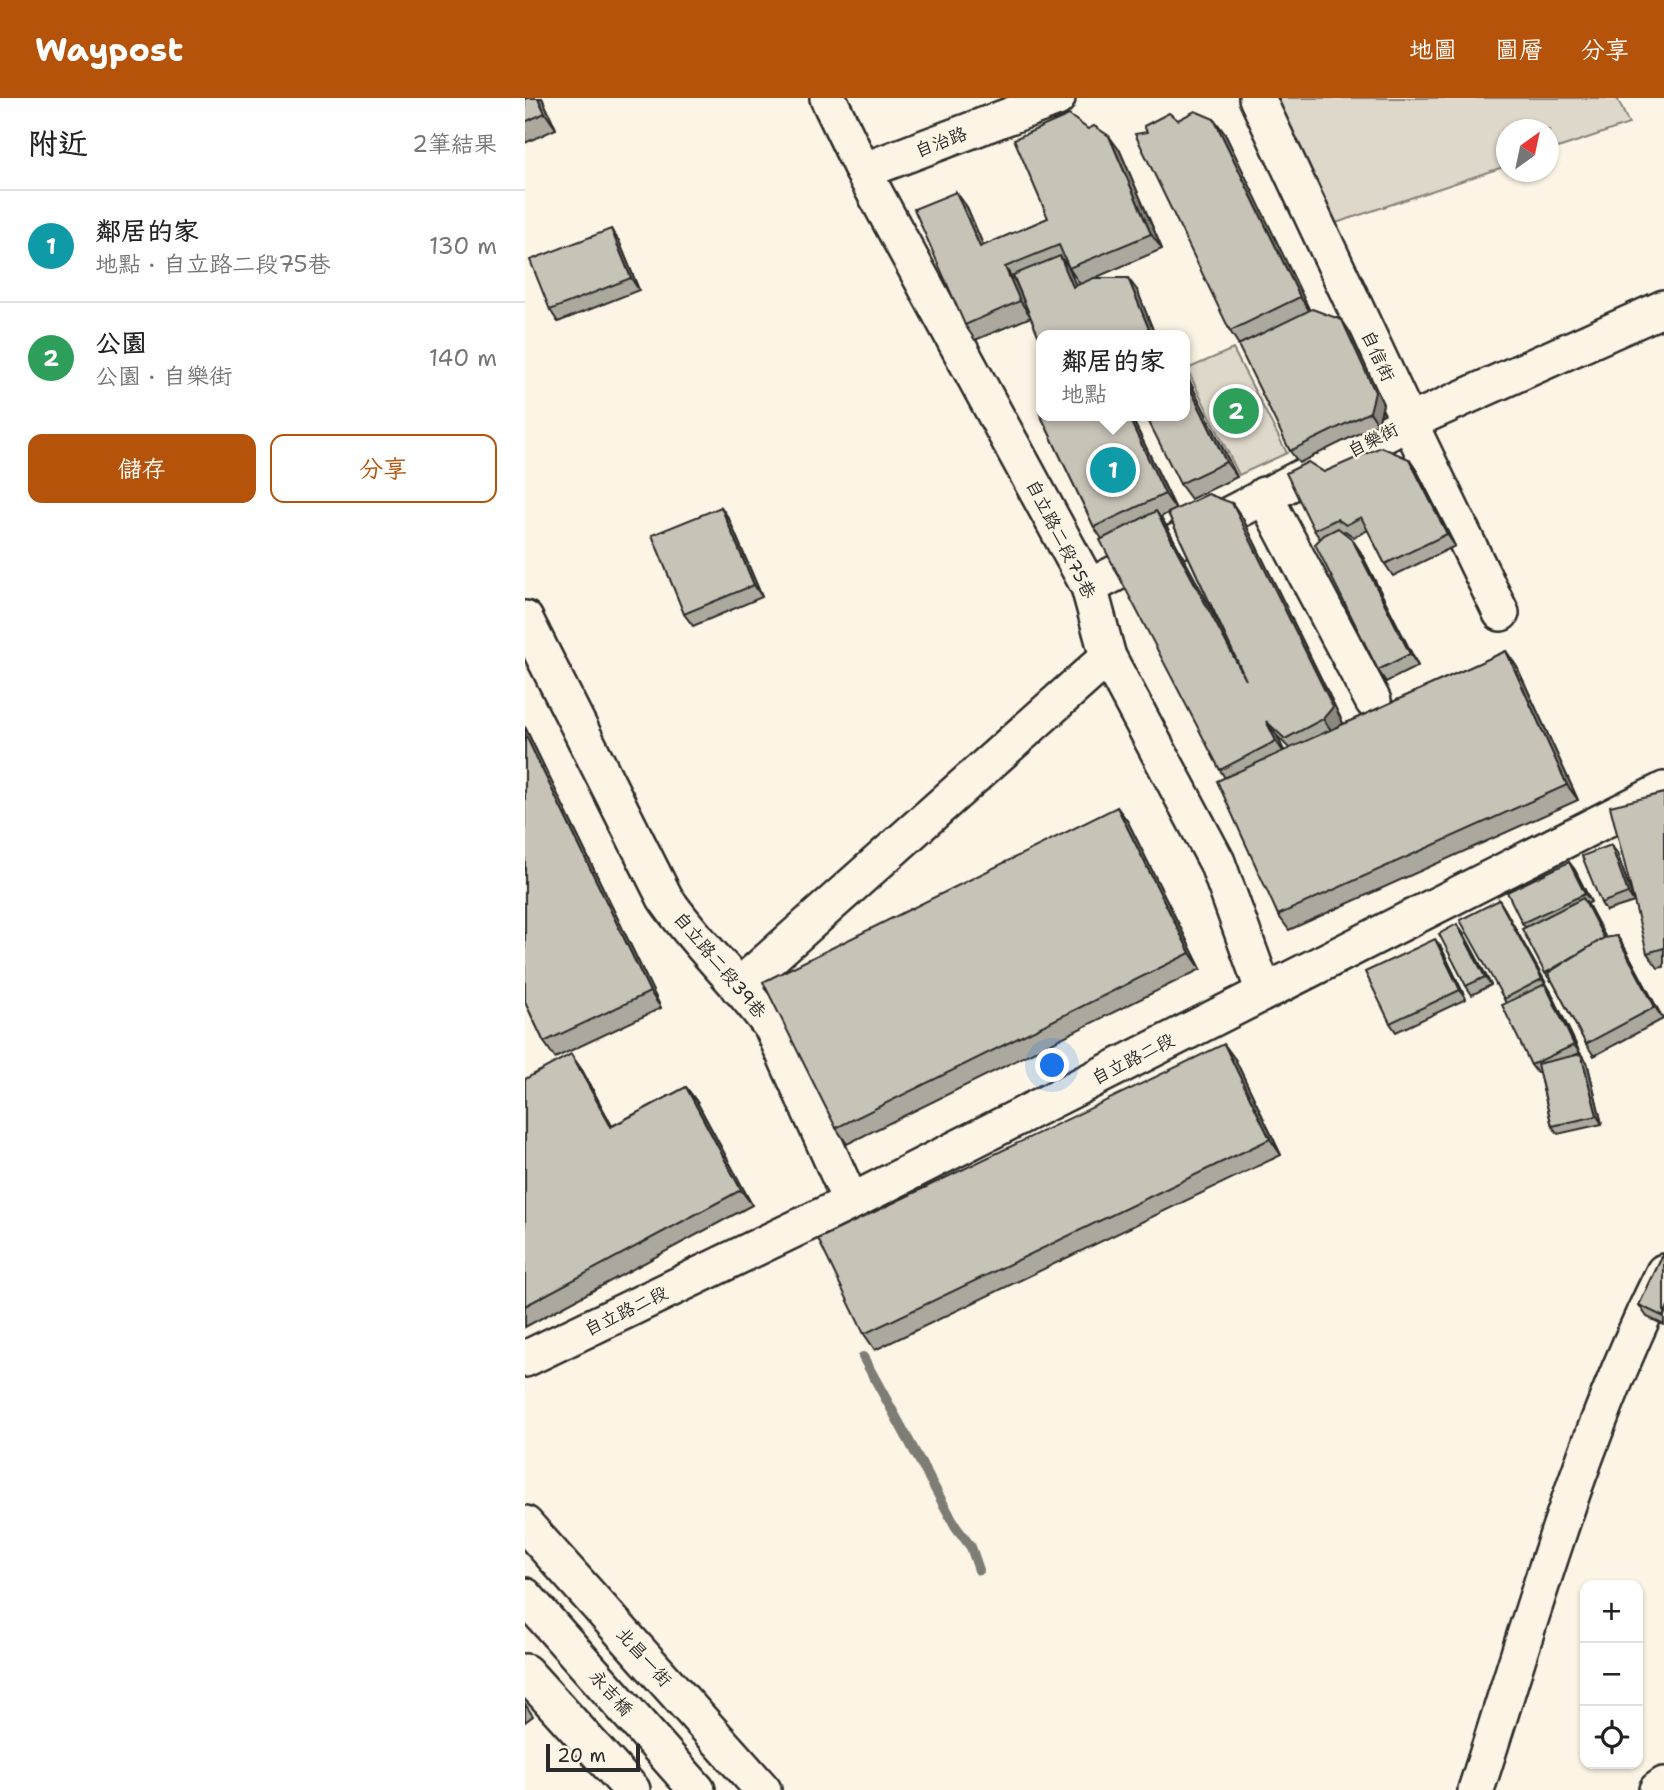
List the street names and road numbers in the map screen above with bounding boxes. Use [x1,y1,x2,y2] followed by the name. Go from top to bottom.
[911,121,971,163] street label: 自治路
[1356,326,1400,386] street label: 自信街
[1343,417,1403,463] street label: 自樂街
[1021,475,1101,603] street label: 自立路二段75巷
[668,907,772,1023] street label: 自立路二段39巷
[1087,1028,1179,1090] street label: 自立路二段
[580,1280,672,1342] street label: 自立路二段
[611,1622,677,1692] street label: 北昌一街
[584,1665,638,1721] street label: 永吉橋

